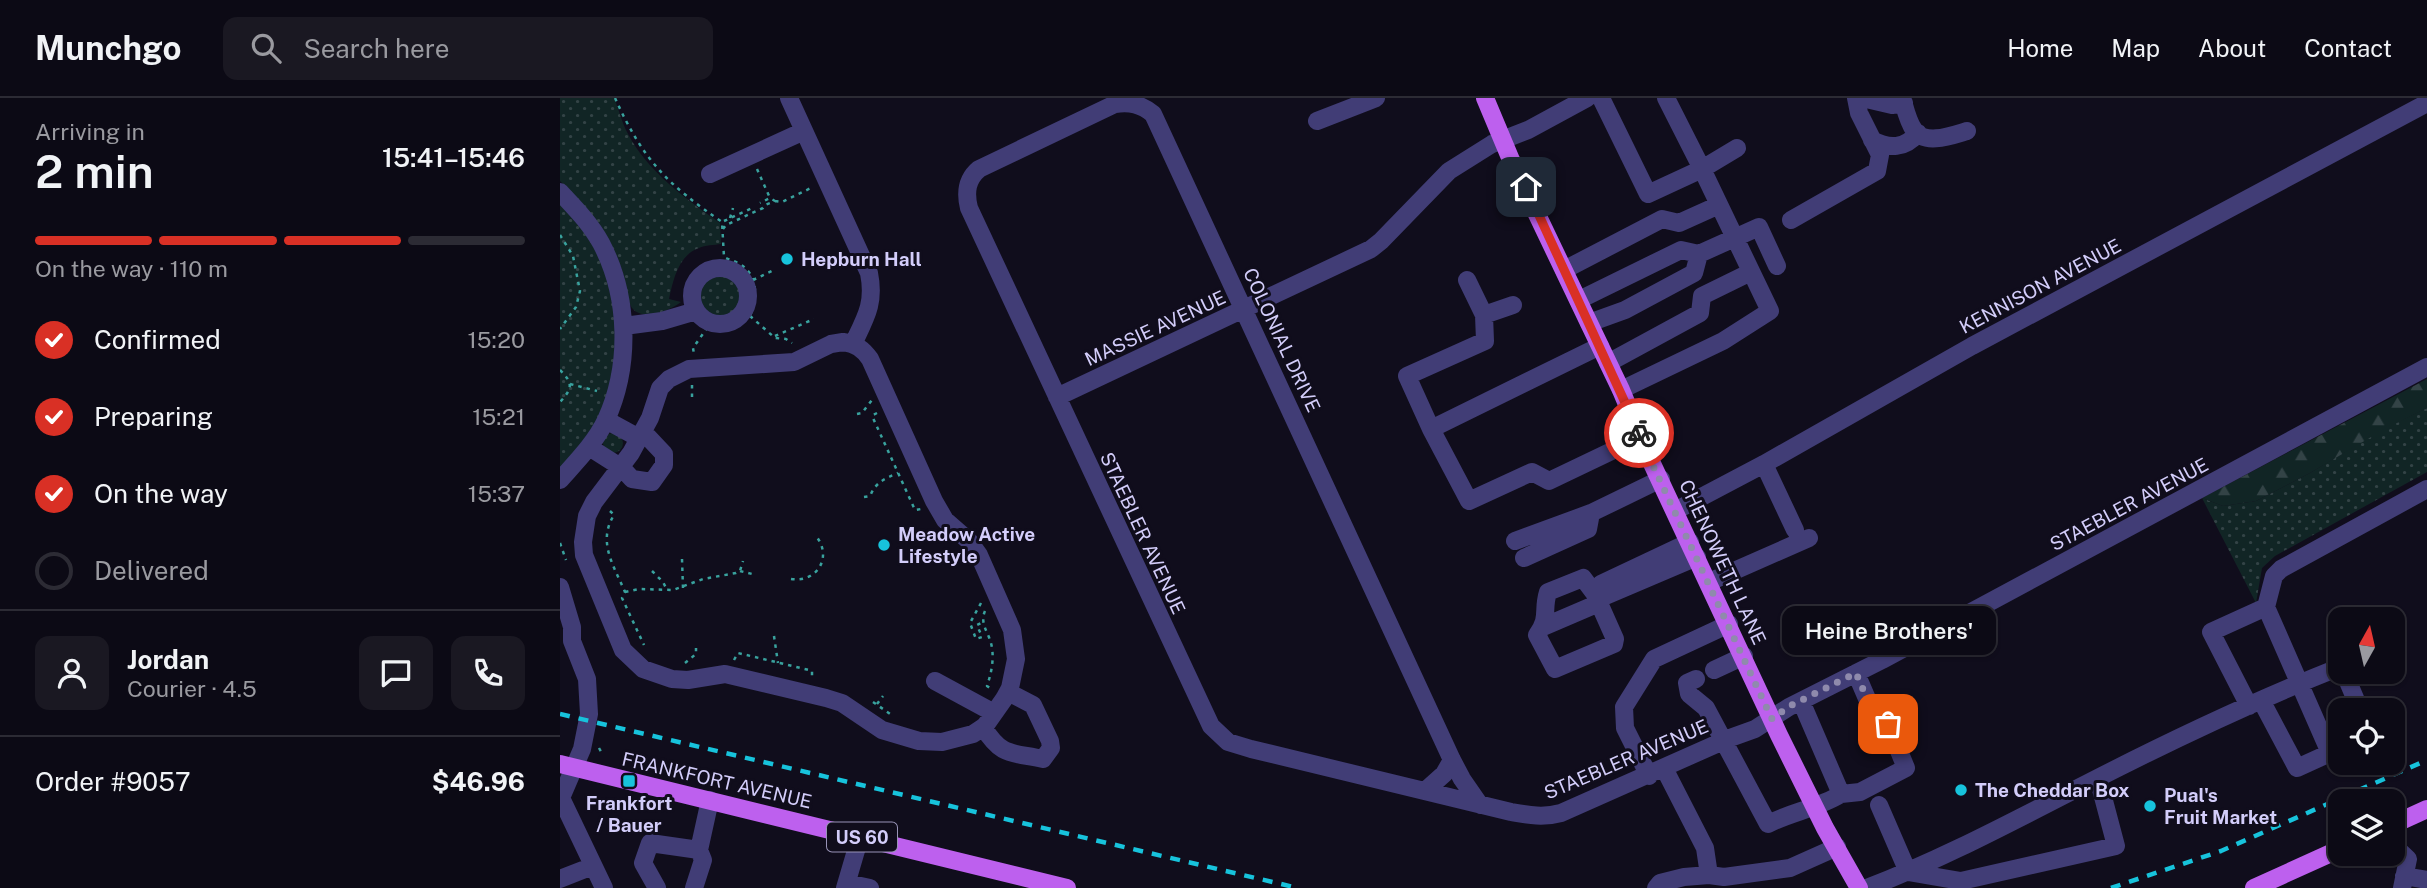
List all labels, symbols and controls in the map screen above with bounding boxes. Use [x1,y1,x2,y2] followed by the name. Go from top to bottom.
[223,17,713,80] search box
[35,29,181,67] text: Munchgo
[247,29,285,67] icon: search
[303,33,449,64] text: Search here
[2007,34,2073,62] text: Home
[2111,34,2160,62] text: Map
[2198,34,2266,62] text: About
[2304,34,2392,62] text: Contact
[35,118,145,145] text: Arriving in
[382,142,525,173] text: 15:41–15:46
[35,144,154,198] text: 2 min
[1496,157,1556,217] pin
[1507,168,1545,206] icon: home
[1956,234,2124,338] street label: KENNISON AVENUE
[801,248,922,270] place label: Hepburn Hall
[779,251,795,267] marker: Hepburn Hall
[35,255,228,282] text: On the way · 110 m
[1239,265,1325,415] street label: COLONIAL DRIVE
[1081,286,1229,370] street label: MASSIE AVENUE
[35,321,73,359] icon: check
[94,324,221,355] text: Confirmed
[467,326,525,353] text: 15:20
[35,398,73,436] icon: check
[1604,398,1674,468] courier
[94,401,213,432] text: Preparing
[472,403,525,430] text: 15:21
[1620,414,1658,452] icon: bike
[1096,449,1190,617] street label: STAEBLER AVENUE
[2046,453,2212,555] street label: STAEBLER AVENUE
[35,475,73,513] icon: check
[1675,476,1771,648] street label: CHENOWETH LANE
[94,478,228,509] text: On the way
[468,480,525,507] text: 15:37
[898,523,1035,567] place label: Meadow Active Lifestyle
[876,537,892,553] marker: Meadow Active Lifestyle
[94,555,209,586] text: Delivered
[1781,605,1995,654] callout: Heine Brothers'
[2328,607,2404,684] north arrow
[2328,607,2405,866] map controls
[1805,617,1973,644] text: Heine Brothers'
[35,636,109,710] button: person
[359,636,433,710] button: chat
[451,636,525,710] button: phone
[127,644,209,675] text: Jordan
[127,675,257,702] text: Courier · 4.5
[1858,694,1918,754] pin
[2328,698,2405,775] button: locate
[1869,705,1907,743] icon: bag
[1541,714,1711,804] street label: STAEBLER AVENUE
[620,747,814,813] street label: FRANKFORT AVENUE
[35,766,191,797] text: Order #9057
[432,766,525,797] text: $46.96
[621,773,637,789] marker: Frankfort / Bauer
[1975,779,2129,801] place label: The Cheddar Box
[1953,782,1969,798] marker: The Cheddar Box
[2164,784,2277,828] place label: Pual's Fruit Market
[2328,789,2405,866] button: layers
[586,792,672,836] place label: Frankfort / Bauer
[2142,798,2158,814] marker: Pual's Fruit Market
[827,822,897,852] road number: US 60

